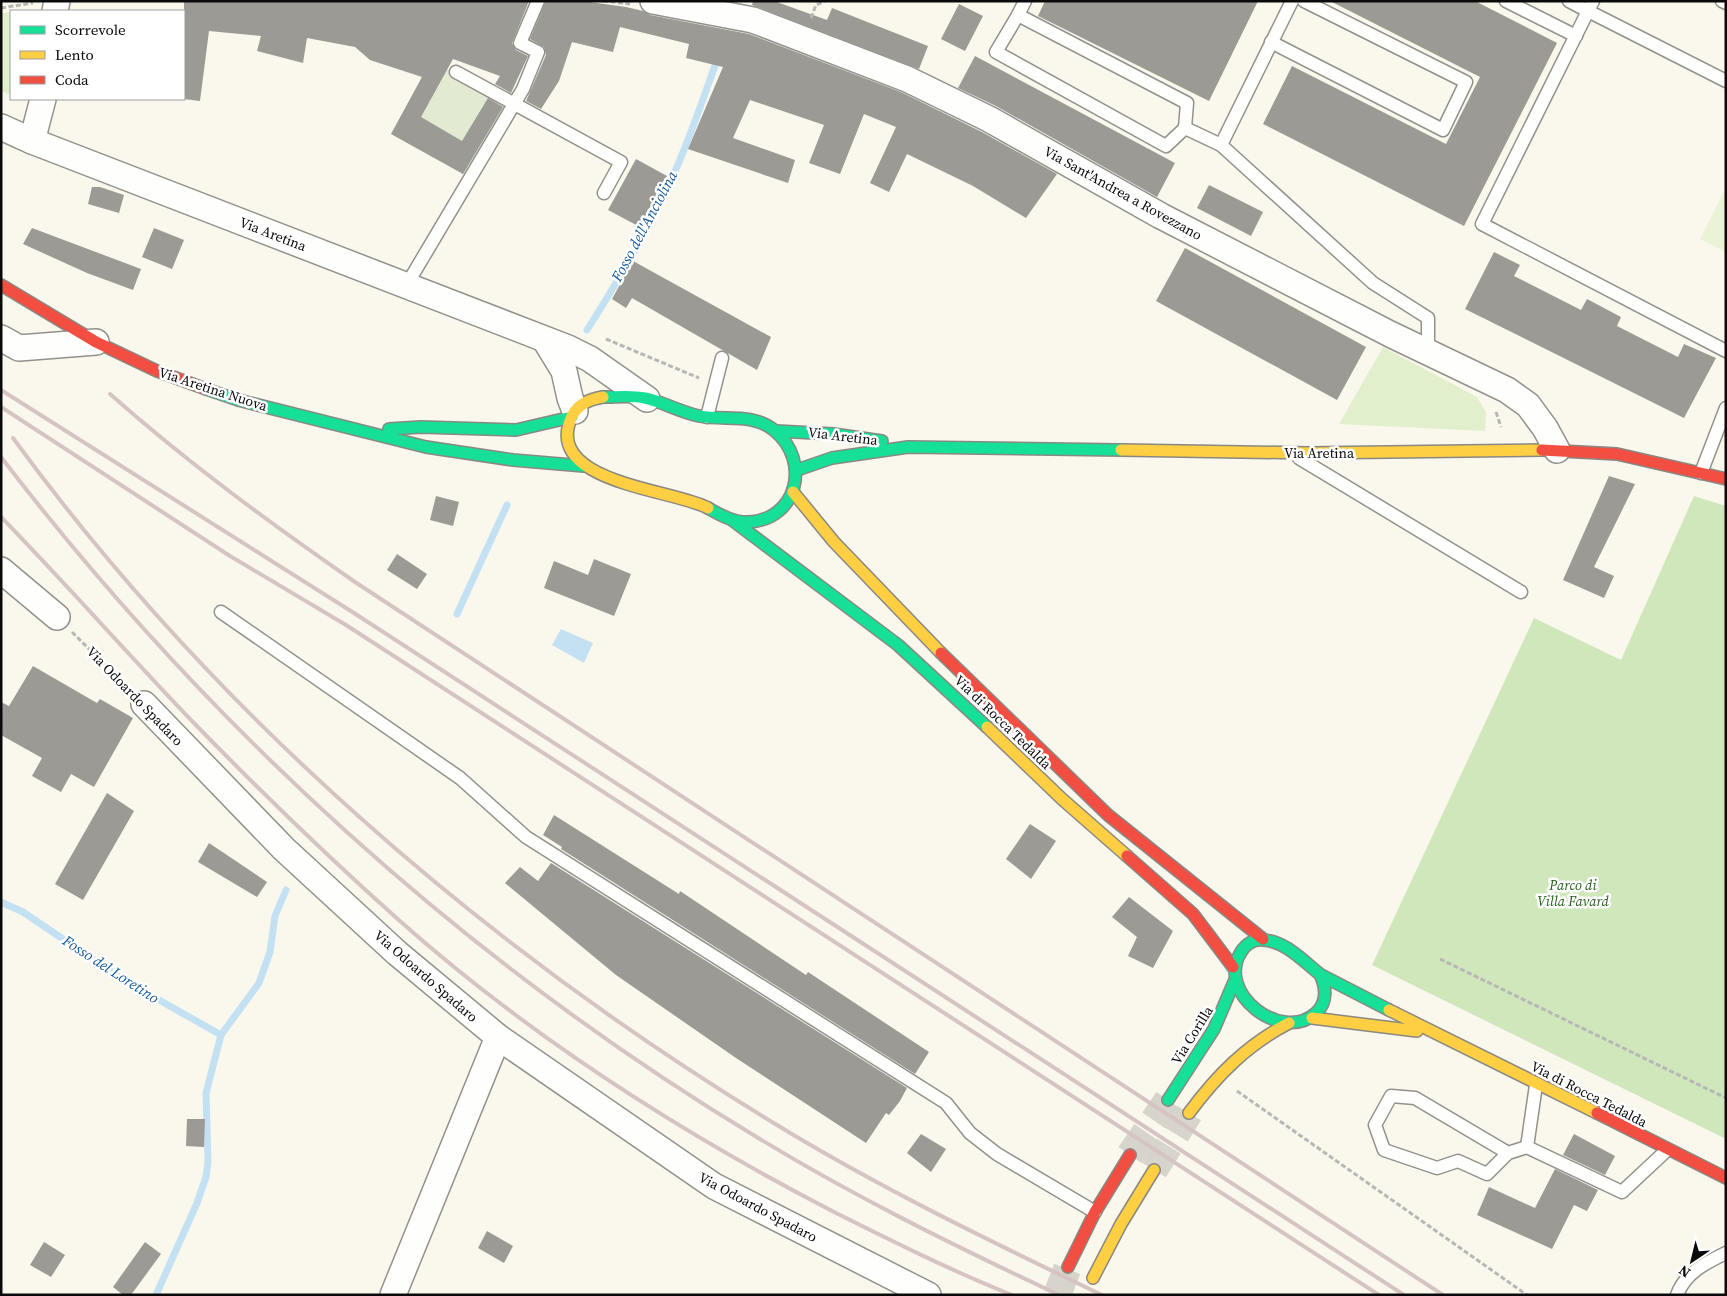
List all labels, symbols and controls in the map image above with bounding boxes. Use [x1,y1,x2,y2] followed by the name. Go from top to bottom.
[10,10,185,100] legend
[55,19,126,40] text: Scorrevole
[55,44,94,65] text: Lento
[55,69,89,90] text: Coda
[1040,141,1206,245] street label: Via Sant'Andrea a Rovezzano
[606,167,682,286] water label: Fosso dell'Anciolina
[237,212,310,256] street label: Via Aretina
[156,362,271,416] street label: Via Aretina Nuova
[807,422,880,450] street label: Via Aretina
[1284,443,1355,463] street label: Via Aretina
[82,642,188,750] street label: Via Odoardo Spadaro
[950,670,1057,774] street label: Via di Rocca Tedalda
[1537,875,1609,911] park label: Parco di Villa Favard
[370,925,482,1027] street label: Via Odoardo Spadaro
[58,929,163,1008] water label: Fosso del Loretino
[1166,1001,1218,1068] street label: Via Corilla
[1527,1056,1651,1132] street label: Via di Rocca Tedalda
[695,1167,821,1247] street label: Via Odoardo Spadaro
[1667,1236,1717,1286] north arrow
[1675,1261,1694,1283] text: N

